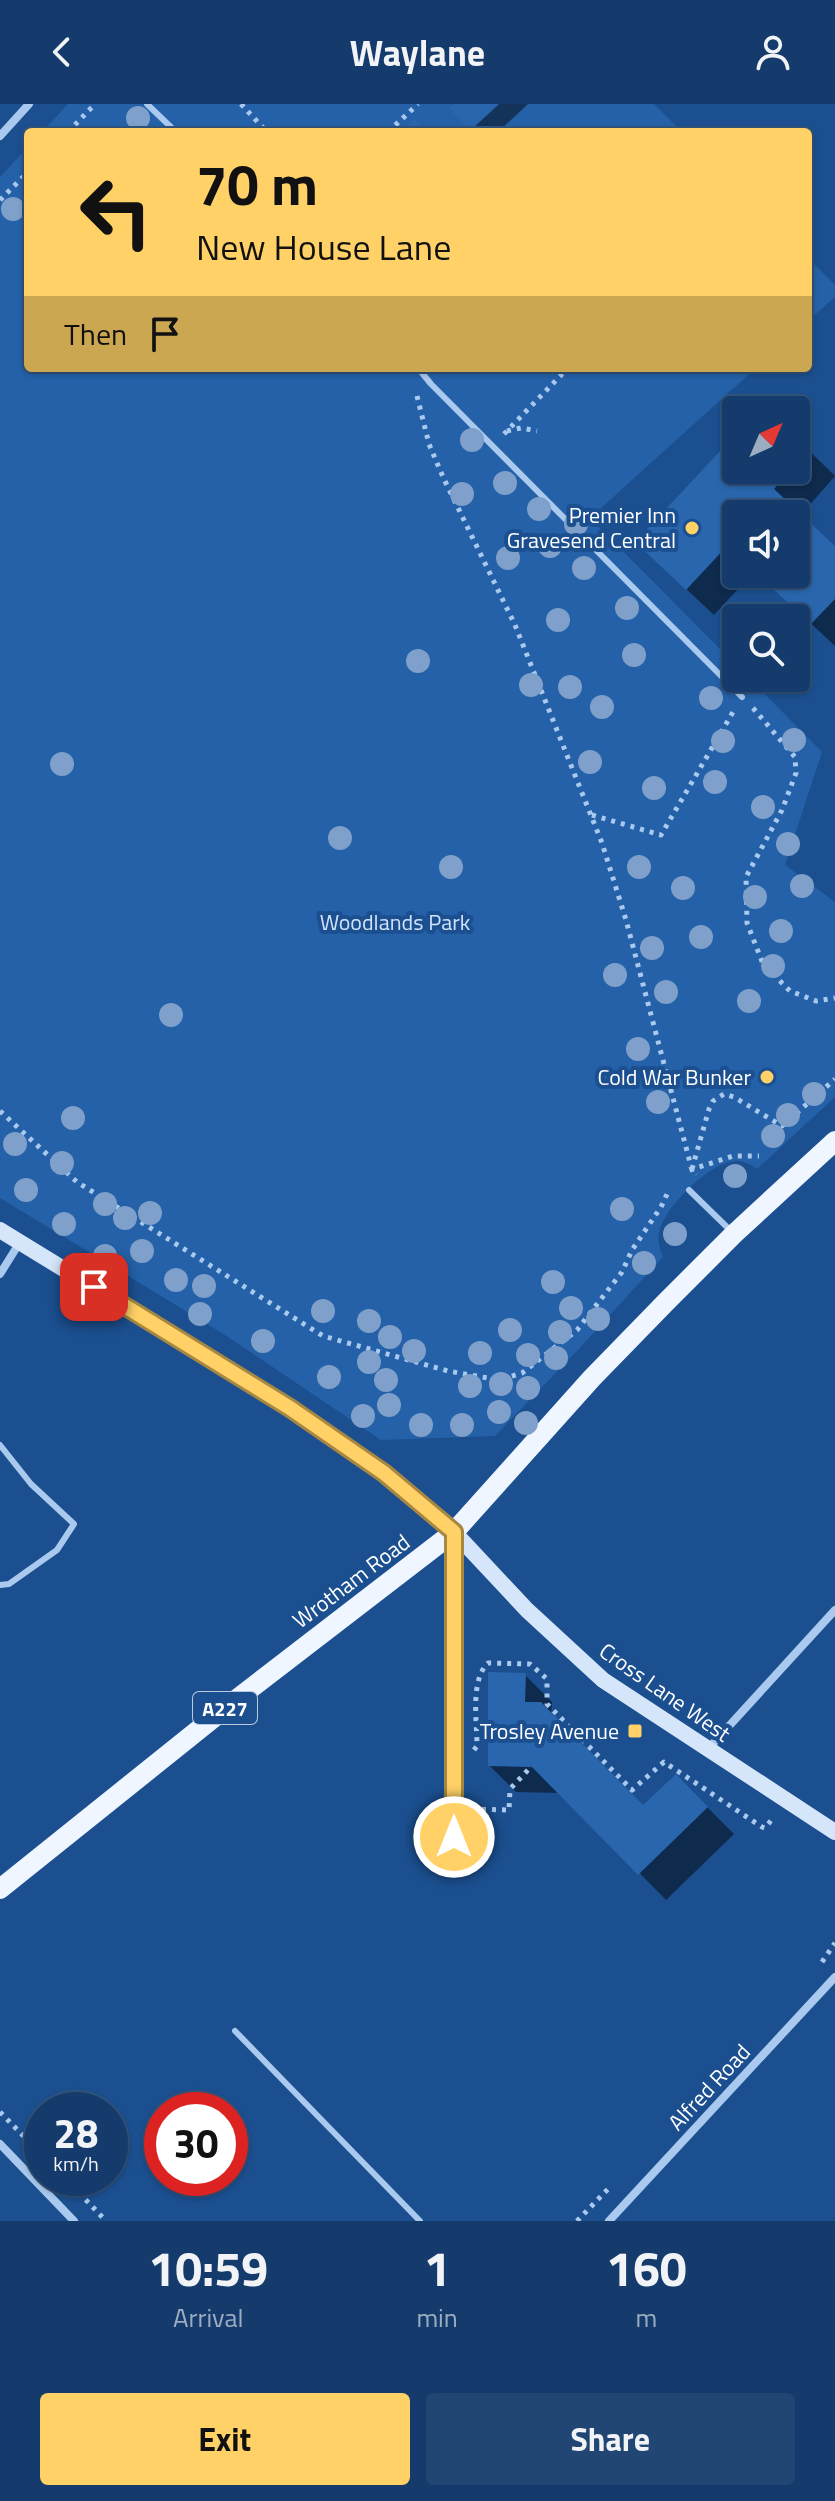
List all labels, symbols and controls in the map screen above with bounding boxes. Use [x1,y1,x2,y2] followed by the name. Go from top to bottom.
[350,25,485,80] text: Waylane
[40,30,84,74] icon: back
[751,30,795,74] icon: person
[196,142,318,227] text: 70 m
[64,160,168,264] icon: left
[196,219,451,274] text: New House Lane
[64,311,127,357] text: Then
[143,312,187,356] icon: arrive
[722,396,810,484] north arrow
[722,396,810,692] map controls
[507,498,676,557] place label: Premier Inn Gravesend Central
[722,500,810,588] button: sound
[683,519,701,537] marker: Premier Inn Gravesend Central
[722,604,810,692] button: search
[320,905,471,939] park label: Woodlands Park
[597,1060,751,1094] place label: Cold War Bunker
[758,1068,776,1086] marker: Cold War Bunker
[60,1253,128,1321] pin
[72,1265,116,1309] icon: arrive
[285,1525,417,1637] street label: Wrotham Road
[592,1634,738,1750] street label: Cross Lane West
[193,1692,257,1724] road number: A227
[480,1714,619,1748] place label: Trosley Avenue
[626,1722,644,1740] marker: Trosley Avenue
[412,1795,496,1879] position arrow
[660,2036,758,2138] street label: Alfred Road
[144,2092,248,2196] speed limit sign: 30
[54,2103,98,2164] text: 28
[53,2148,99,2179] text: km/h
[148,2232,268,2305] text: 10:59
[424,2232,451,2305] text: 1
[606,2232,687,2305] text: 160
[173,2298,243,2337] text: Arrival
[416,2298,458,2337] text: min
[636,2298,657,2337] text: m
[40,2393,410,2485] button: Exit
[426,2393,795,2485] button: Share

